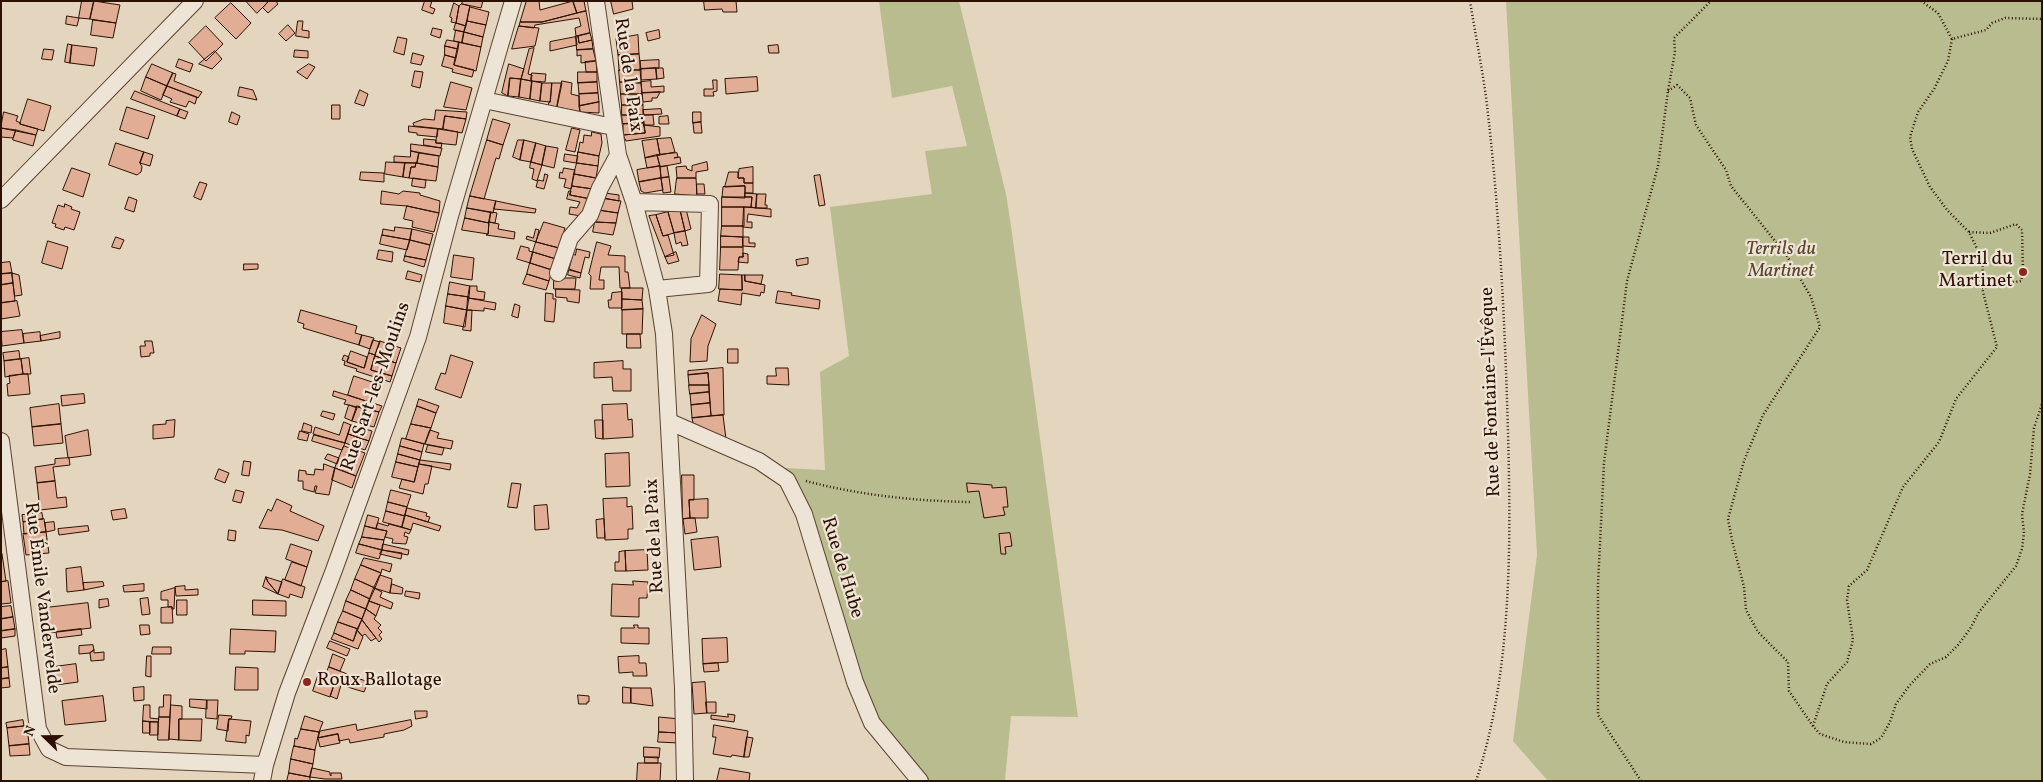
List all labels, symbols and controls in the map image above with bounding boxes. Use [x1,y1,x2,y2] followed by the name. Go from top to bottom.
[608,16,646,134] street label: Rue de la Paix
[1746,240,1816,284] park label: Terrils du Martinet
[1938,250,2013,294] place label: Terril du Martinet
[2017,266,2029,278] marker: Terril du Martinet
[1477,286,1507,498] street label: Rue de Fontaine-l'Évêque
[337,299,417,475] street label: Rue Sart-les-Moulins
[642,478,670,594] street label: Rue de la Paix
[18,501,64,695] street label: Rue Émile Vandervelde
[815,515,867,621] street label: Rue de Hube
[317,671,442,693] place label: Roux Ballotage
[301,676,313,688] marker: Roux Ballotage
[20,712,70,762] north arrow
[20,723,41,739] text: N

